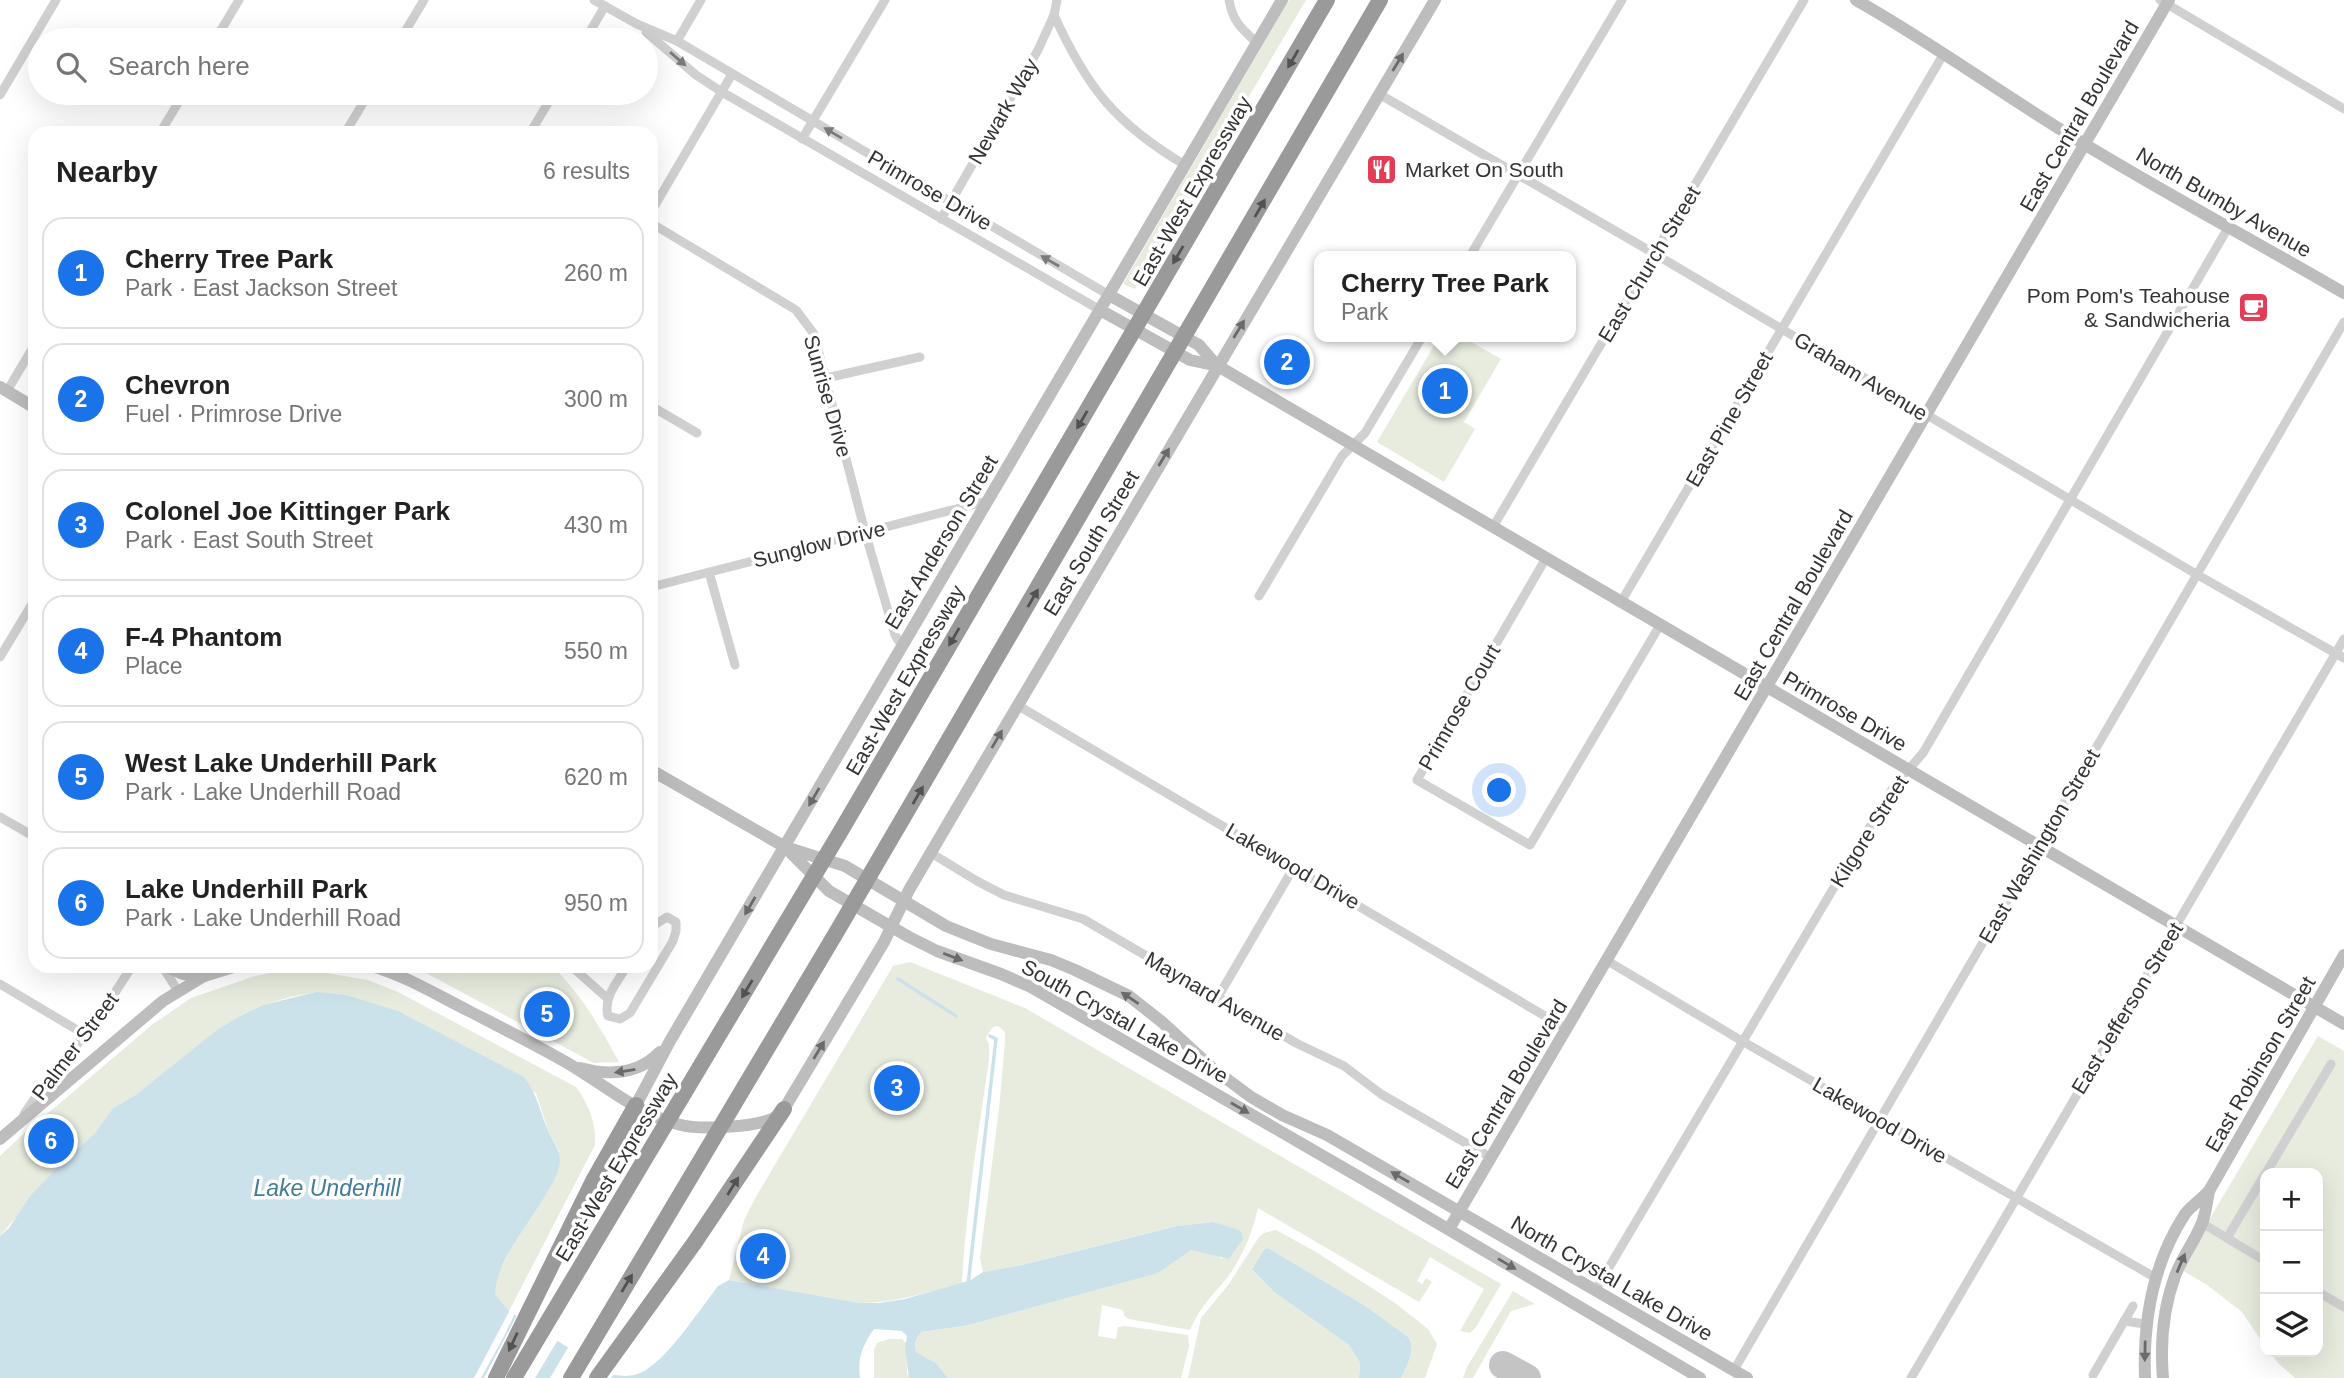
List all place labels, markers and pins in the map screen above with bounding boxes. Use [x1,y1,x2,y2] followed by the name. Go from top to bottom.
[1365,152,1399,186] restaurant icon: Market On South
[1405,158,1564,181] place label: Market On South
[2027,284,2230,331] place label: Pom Pom's Teahouse & Sandwicheria
[2236,290,2270,324] cafe icon: Pom Pom's Teahouse & Sandwicheria
[1264,336,1310,388] pin: 2
[1422,365,1468,417] pin: 1
[524,988,570,1040] pin: 5
[874,1062,920,1114] pin: 3
[28,1115,74,1167] pin: 6
[740,1230,786,1282] pin: 4

